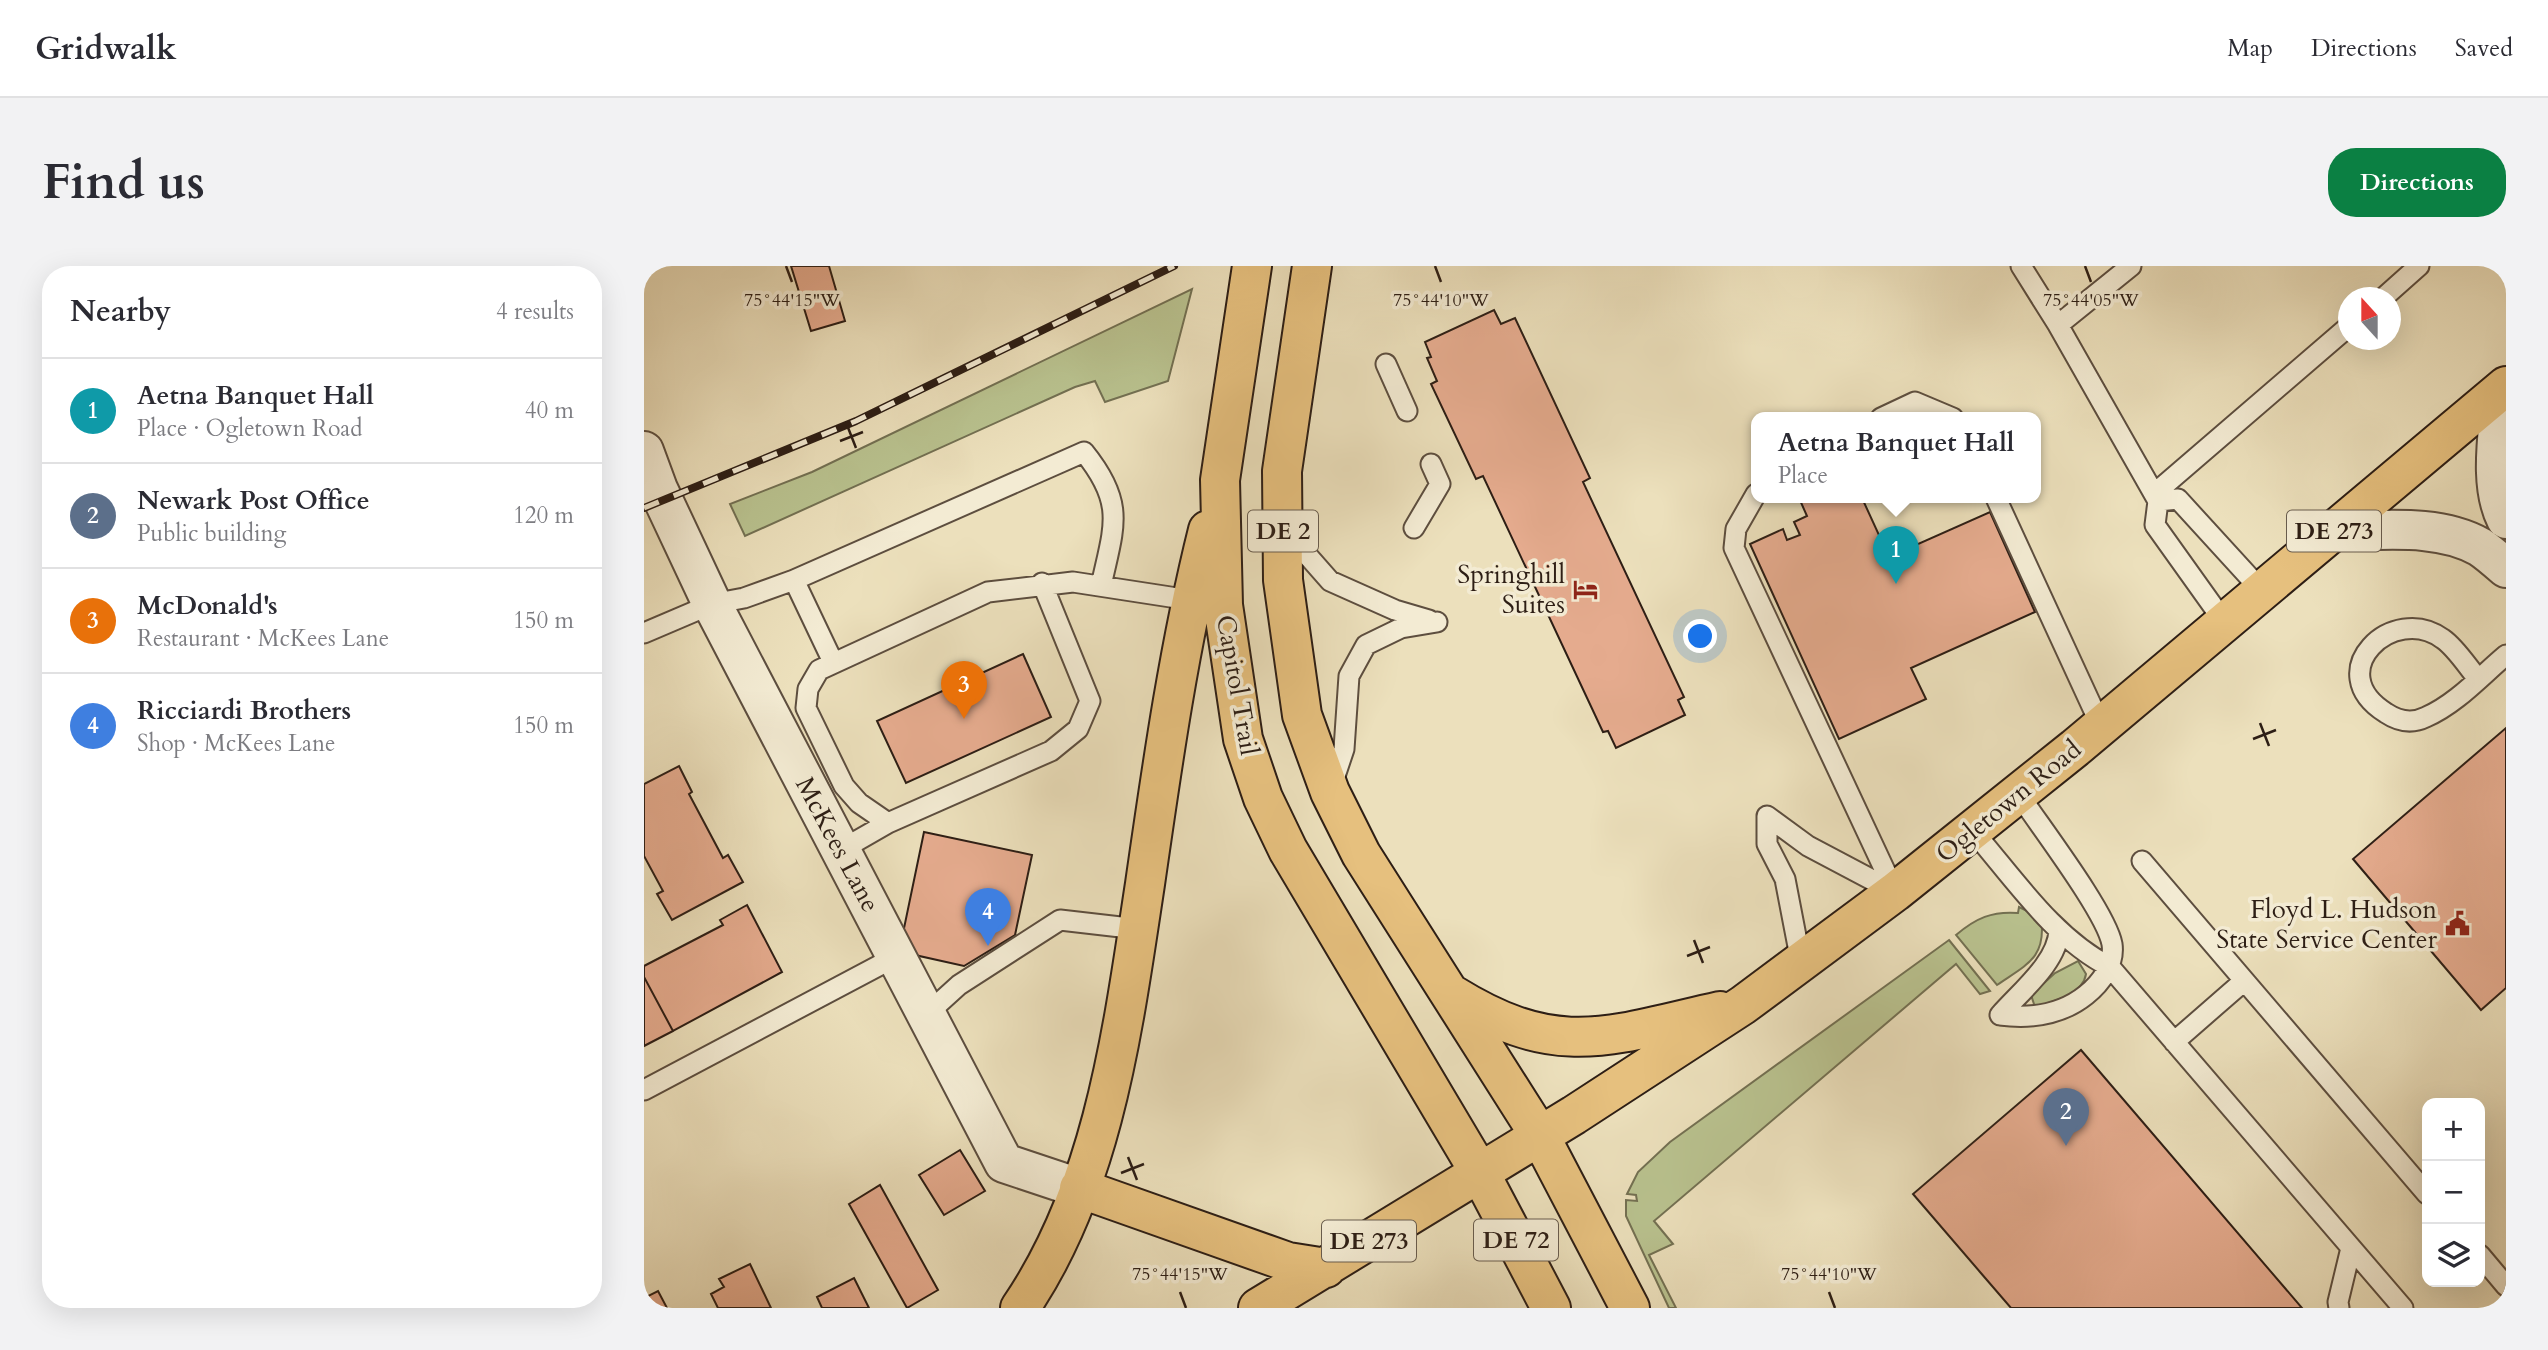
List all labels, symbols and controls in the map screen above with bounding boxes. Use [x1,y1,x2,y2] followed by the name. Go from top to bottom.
[35,26,177,71] text: Gridwalk
[2227,32,2273,65] text: Map
[2311,32,2417,65] text: Directions
[2455,32,2513,65] text: Saved
[2328,148,2506,217] button: Directions
[42,149,205,216] text: Find us
[2338,287,2401,350] north arrow
[744,288,840,313] text: 75°44'15"W
[1393,288,1489,313] text: 75°44'10"W
[2043,288,2139,313] text: 75°44'05"W
[70,291,171,332] text: Nearby
[496,296,574,327] text: 4 results
[137,378,374,413] text: Aetna Banquet Hall
[87,395,99,426] text: 1
[525,395,574,426] text: 40 m
[1751,412,2041,503] popup
[137,413,363,444] text: Place · Ogletown Road
[1778,425,2014,460] text: Aetna Banquet Hall
[1778,460,1828,491] text: Place
[137,483,370,518] text: Newark Post Office
[87,500,99,531] text: 2
[513,500,574,531] text: 120 m
[1248,510,1318,552] road number: DE 2
[2287,510,2381,552] road number: DE 273
[137,518,287,549] text: Public building
[1873,526,1919,584] pin: 1
[1457,557,1565,622] place label: Springhill Suites
[1571,575,1599,603] hotel icon: Springhill Suites
[137,588,278,623] text: McDonald's
[87,605,99,636] text: 3
[513,605,574,636] text: 150 m
[1208,612,1267,758] street label: Capitol Trail
[1683,619,1717,653] your location
[137,623,389,654] text: Restaurant · McKees Lane
[941,661,987,719] pin: 3
[137,693,351,728] text: Ricciardi Brothers
[87,710,99,741] text: 4
[513,710,574,741] text: 150 m
[137,728,335,759] text: Shop · McKees Lane
[1928,732,2088,871] street label: Ogletown Road
[787,770,888,918] street label: McKees Lane
[965,888,1011,946] pin: 4
[2216,892,2438,957] place label: Floyd L. Hudson State Service Center
[2443,910,2471,938] public building icon: Floyd L. Hudson State Service Center
[2043,1088,2089,1146] pin: 2
[2422,1098,2485,1287] map controls
[2422,1098,2485,1161] button: +
[2422,1161,2485,1224] button: −
[1322,1220,1416,1261] road number: DE 273
[1474,1220,1558,1260] road number: DE 72
[2422,1224,2485,1287] button: layers
[1132,1262,1228,1287] text: 75°44'15"W
[1781,1262,1877,1287] text: 75°44'10"W

